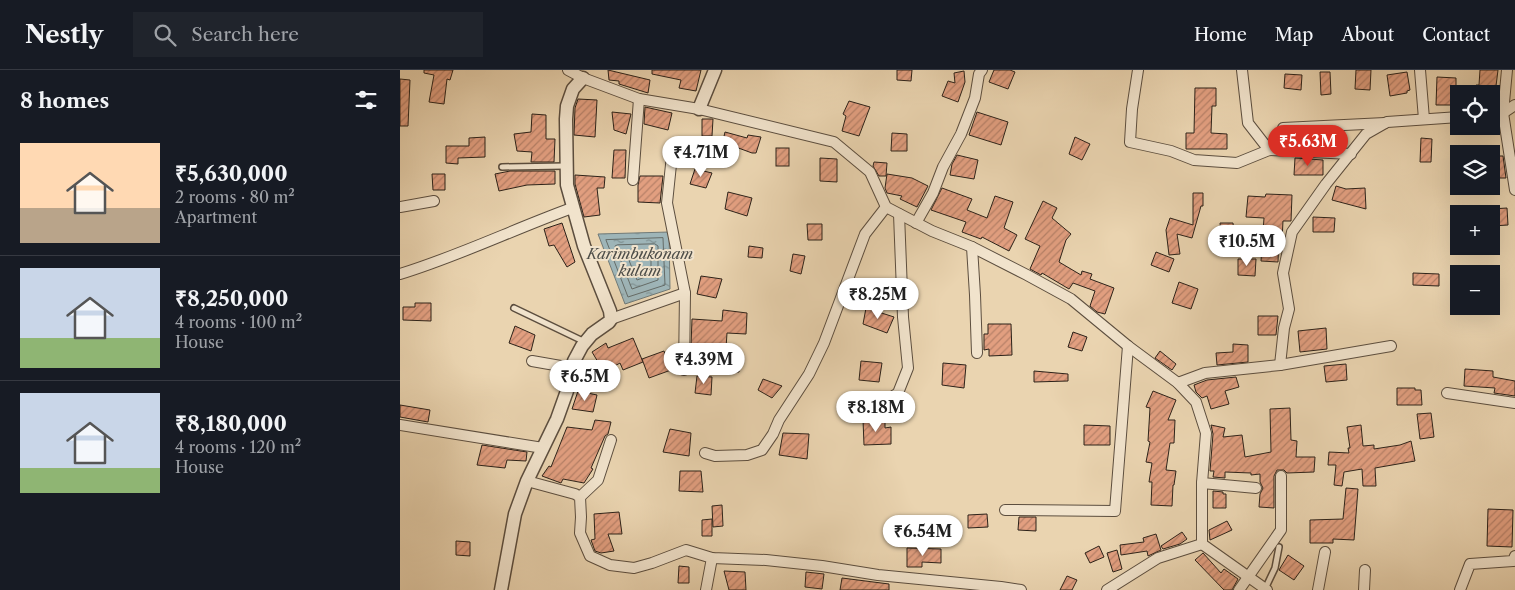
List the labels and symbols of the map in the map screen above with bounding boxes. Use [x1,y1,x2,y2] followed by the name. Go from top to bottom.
[1267,124,1349,167] pin: ₹5.63M
[660,136,742,178] pin: ₹4.71M
[1206,224,1288,267] pin: ₹10.5M
[586,244,693,280] water label: Karimbukonam kulam
[837,278,919,320] pin: ₹8.25M
[663,342,745,385] pin: ₹4.39M
[550,360,620,402] pin: ₹6.5M
[835,390,917,433] pin: ₹8.18M
[882,514,964,557] pin: ₹6.54M

